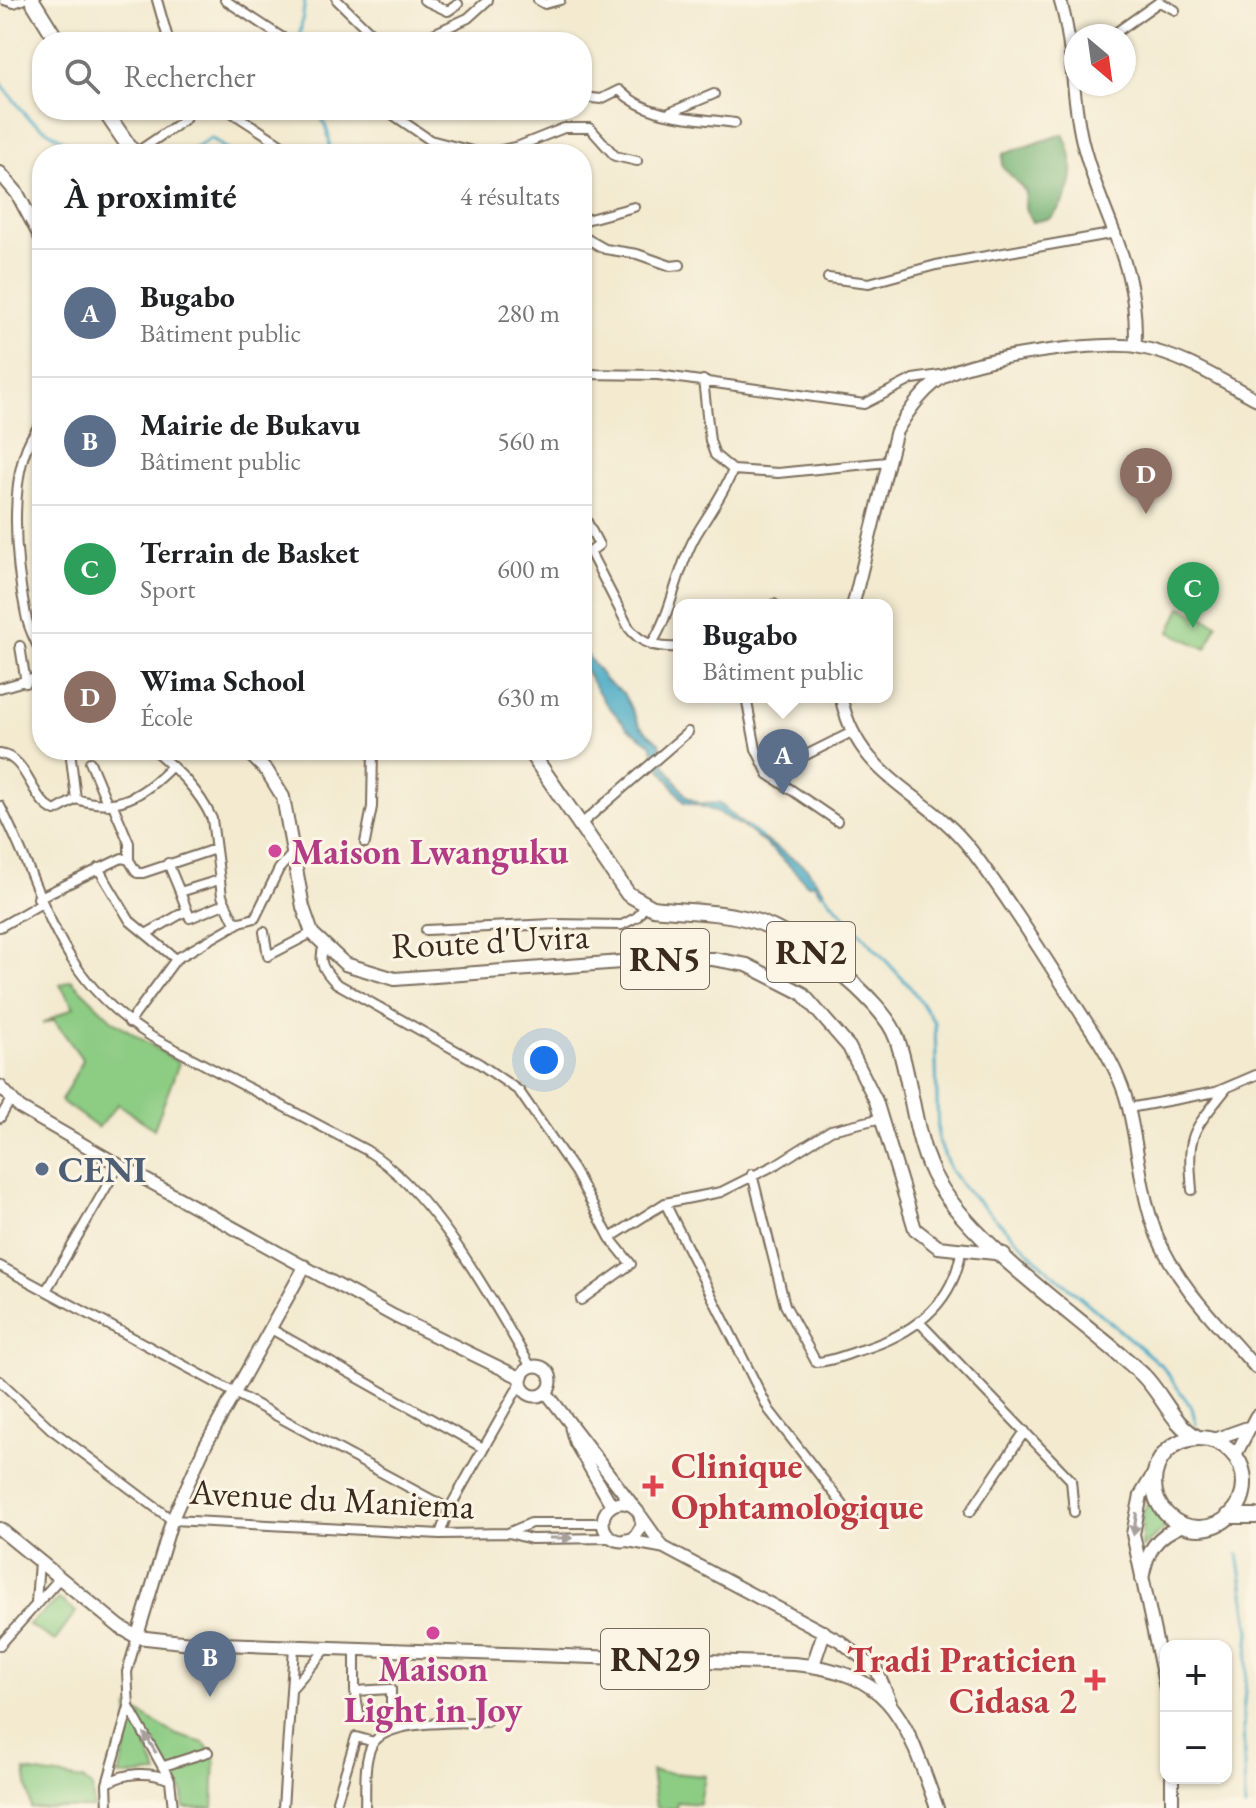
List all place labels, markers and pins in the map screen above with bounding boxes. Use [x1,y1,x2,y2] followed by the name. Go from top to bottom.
[1120,448,1172,514] pin: D
[1167,562,1219,628] pin: C
[757,729,809,795] pin: A
[291,828,569,875] place label: Maison Lwanguku
[266,842,284,860] marker: Maison Lwanguku
[58,1146,146,1193] place label: CENI
[33,1160,51,1178] marker: CENI
[671,1442,924,1530] place label: Clinique Ophtamologique
[642,1475,664,1497] marker: Clinique Ophtamologique
[424,1624,442,1642] marker: Maison Light in Joy
[184,1631,236,1697] pin: B
[847,1636,1077,1724] place label: Tradi Praticien Cidasa 2
[344,1645,523,1733] place label: Maison Light in Joy
[1084,1669,1106,1691] marker: Tradi Praticien Cidasa 2

